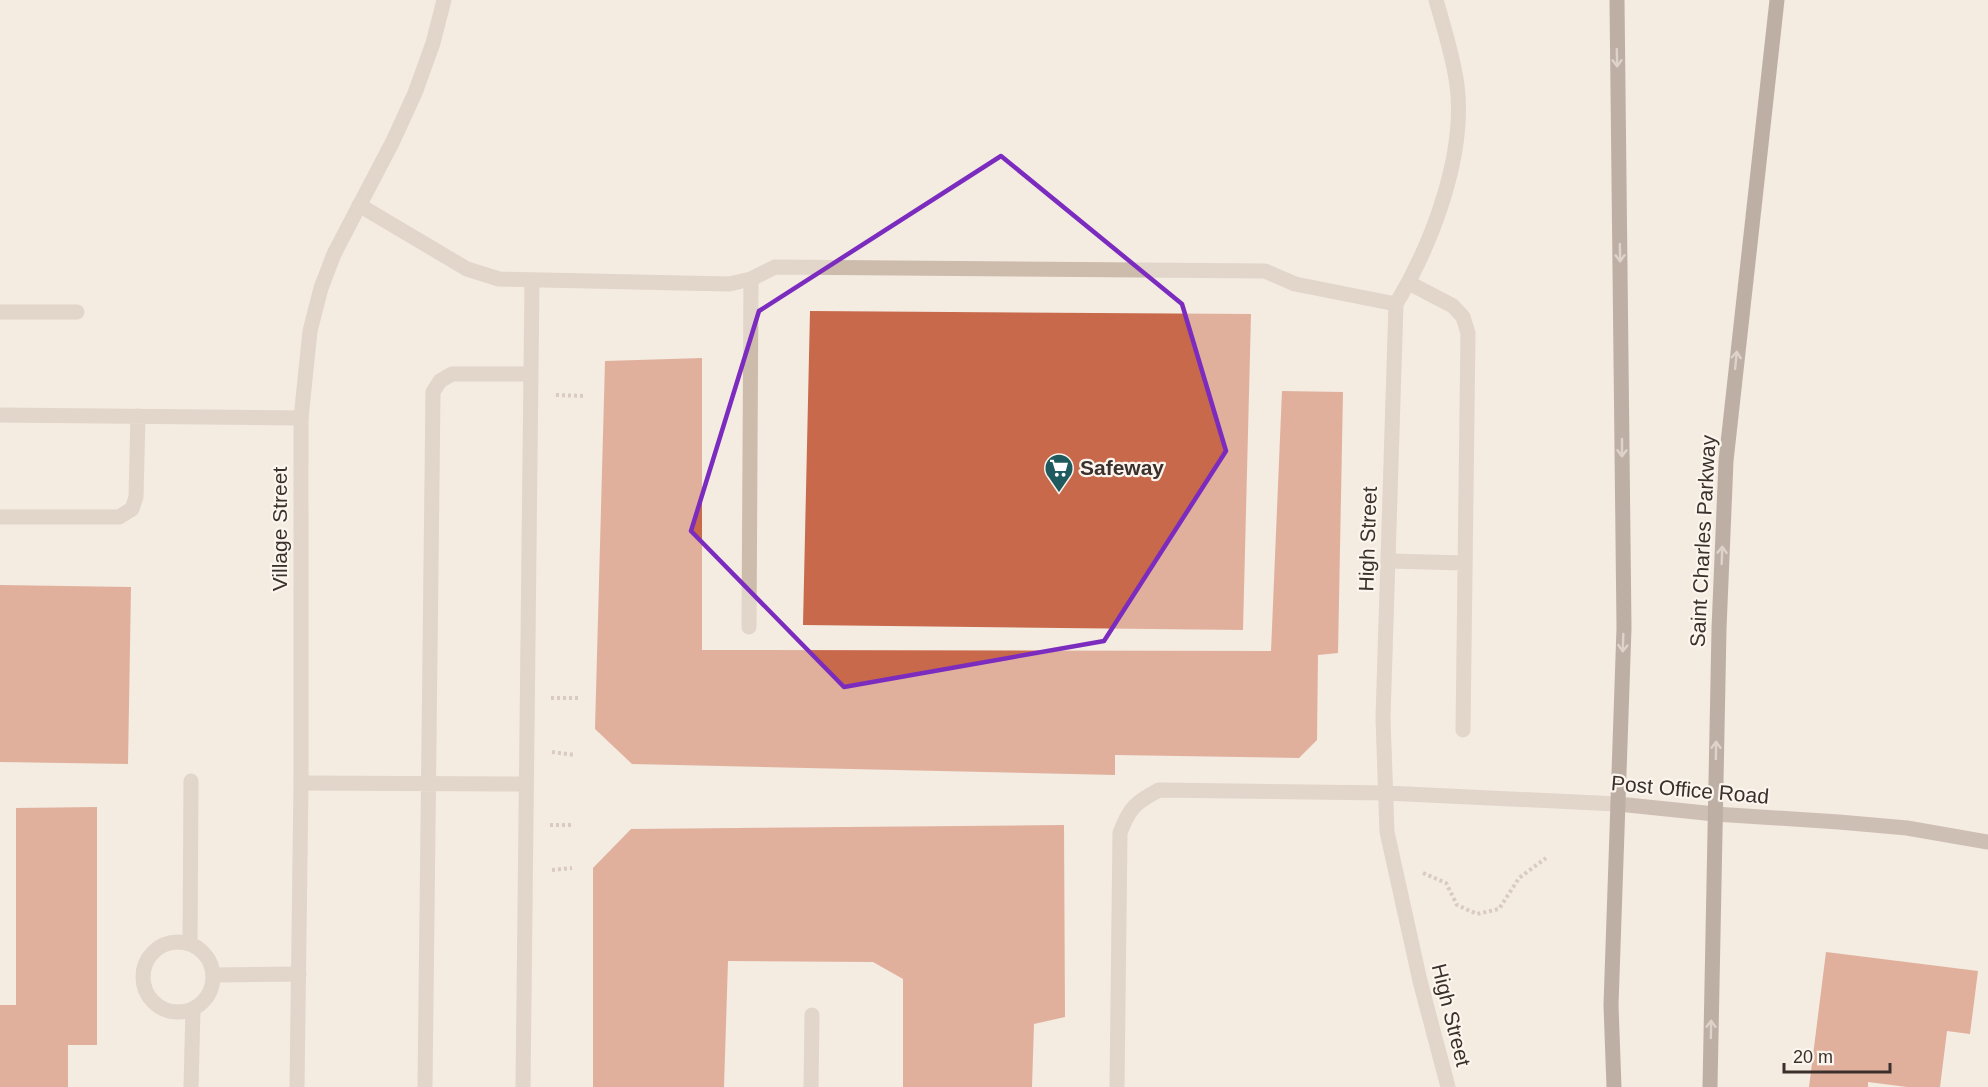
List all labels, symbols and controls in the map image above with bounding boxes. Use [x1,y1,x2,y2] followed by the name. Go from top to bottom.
[1611,48,1623,68] one-way arrow
[1614,243,1626,263] one-way arrow
[1731,351,1742,371] one-way arrow
[1685,434,1720,648] street label: Saint Charles Parkway
[1616,438,1628,458] one-way arrow
[1043,452,1075,494] supermarket icon: Safeway
[1080,456,1164,479] place label: Safeway
[268,467,291,591] street label: Village Street
[1354,486,1381,592] street label: High Street
[1717,545,1728,565] one-way arrow
[1618,633,1629,653] one-way arrow
[1711,740,1722,760] one-way arrow
[1610,771,1770,808] street label: Post Office Road
[1428,961,1475,1069] street label: High Street
[1705,1019,1717,1039] one-way arrow
[1784,1036,1890,1074] scale bar
[1793,1047,1833,1067] text: 20 m

